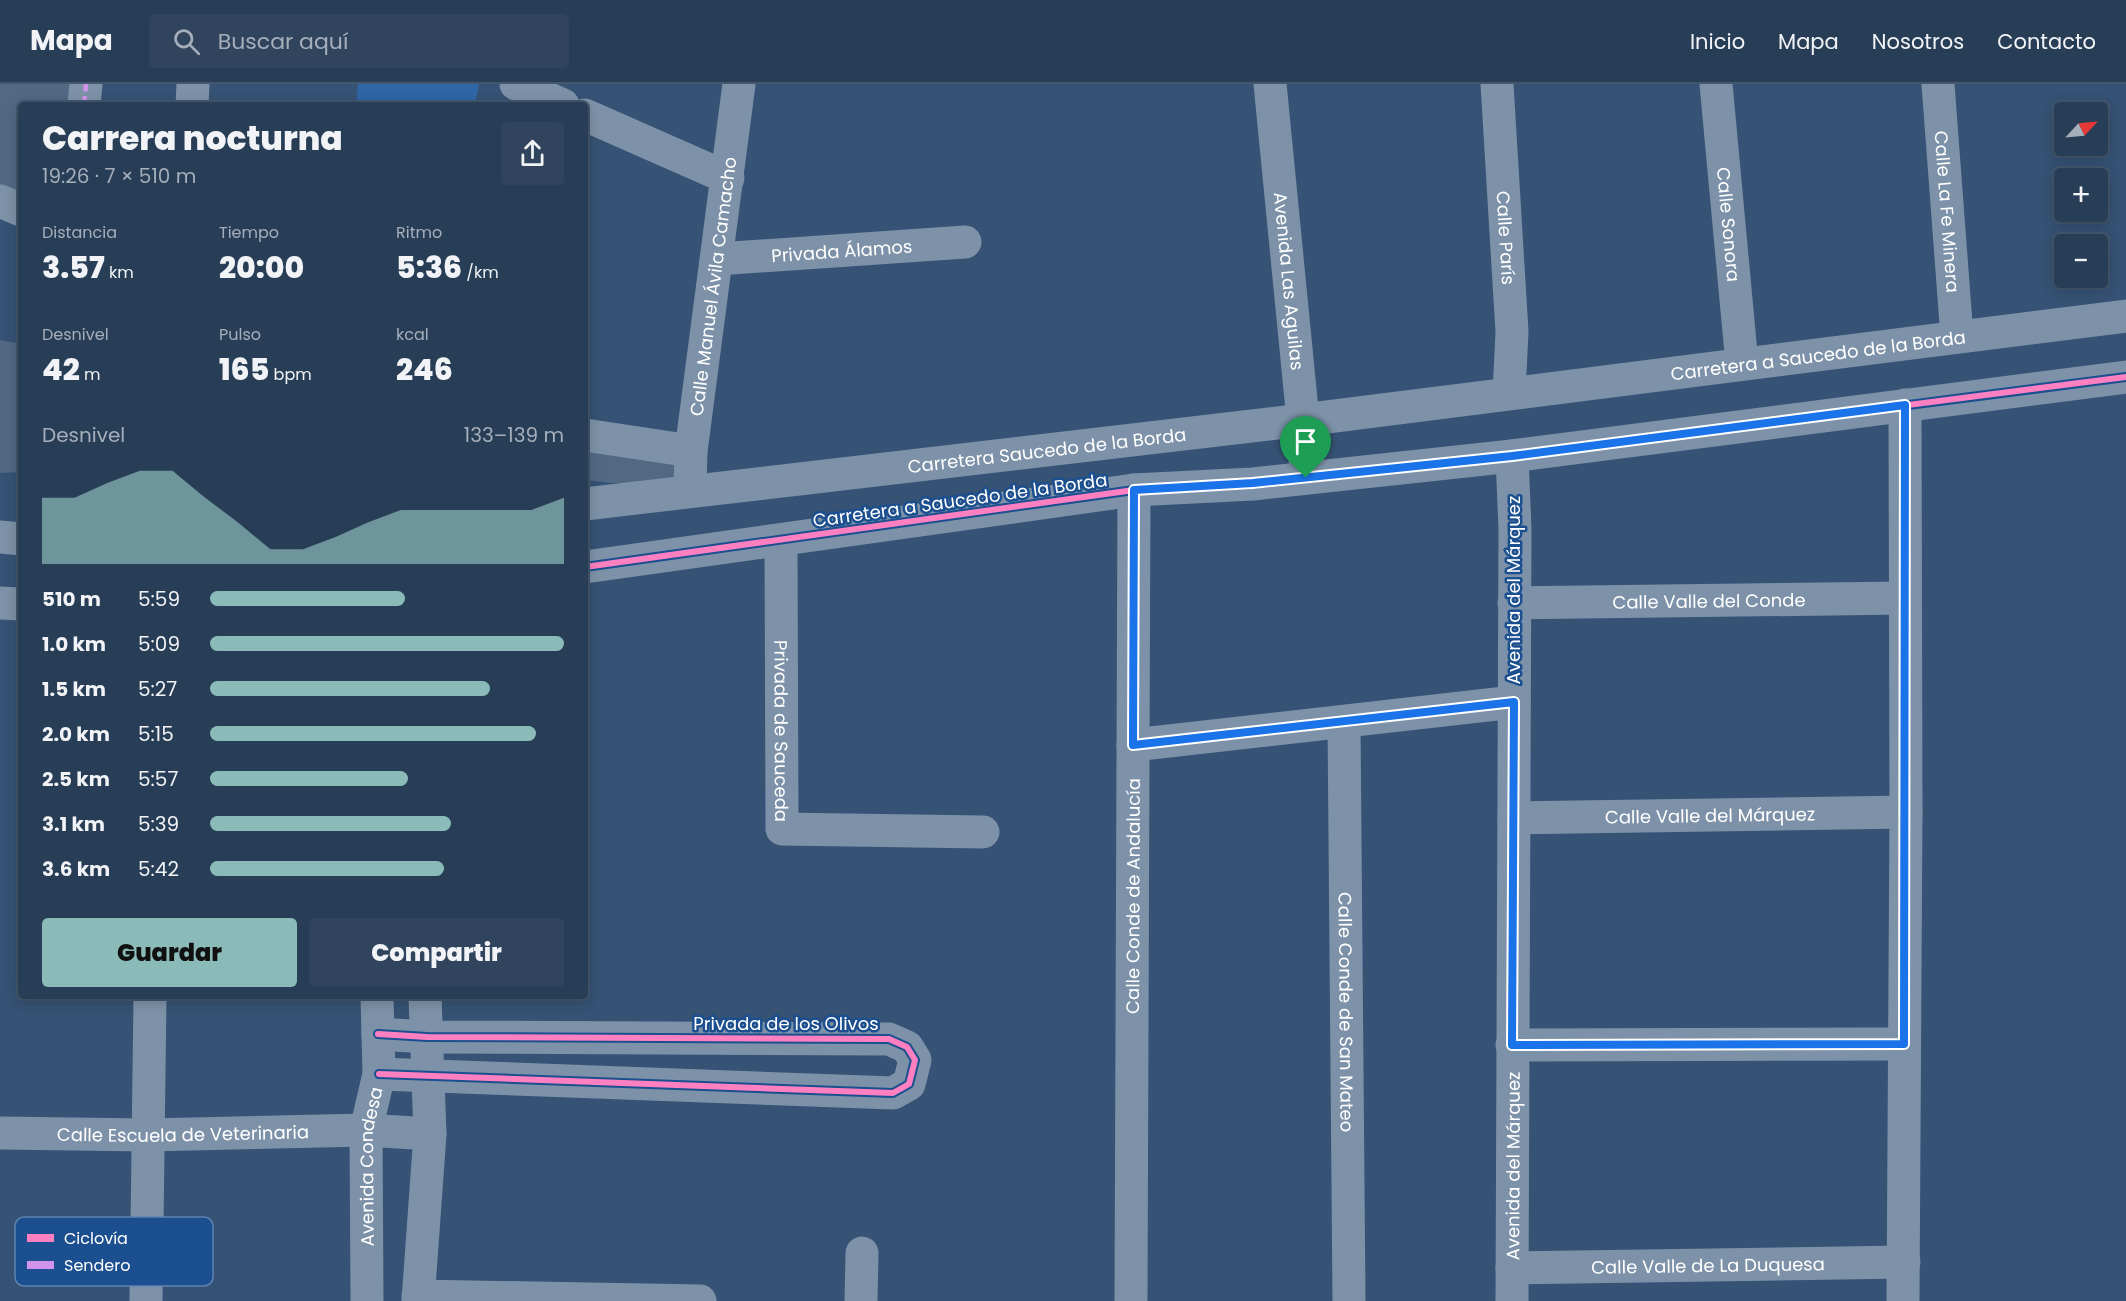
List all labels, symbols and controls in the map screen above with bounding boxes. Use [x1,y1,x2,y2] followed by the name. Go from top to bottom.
[149,14,569,68] search box
[30,21,113,60] text: Mapa
[170,25,203,58] icon: search
[218,26,348,57] text: Buscar aquí
[1690,27,1745,56] text: Inicio
[1778,27,1839,56] text: Mapa
[1872,27,1964,56] text: Nosotros
[1997,27,2096,56] text: Contacto
[2054,102,2108,156] north arrow
[2054,102,2108,288] map controls
[42,115,343,162] text: Carrera nocturna
[501,122,564,185] button: share
[1929,130,1966,293] street label: Calle La Fe Minera
[683,155,742,417] street label: Calle Manuel Ávila Camacho
[42,162,196,190] text: 19:26 · 7 × 510 m
[1711,166,1747,283] street label: Calle Sonora
[2054,168,2108,222] button: +
[1491,190,1522,285] street label: Calle París
[1268,191,1311,371] street label: Avenida Las Aguilas
[42,221,117,244] text: Distancia
[219,221,279,244] text: Tiempo
[396,221,442,244] text: Ritmo
[770,233,913,268] street label: Privada Álamos
[2054,234,2108,288] button: −
[42,246,105,289] text: 3.57
[219,246,304,289] text: 20:00
[396,246,462,289] text: 5:36
[105,261,134,284] text: km
[462,261,499,284] text: /km
[42,323,109,346] text: Desnivel
[219,323,261,346] text: Pulso
[396,323,429,346] text: kcal
[1669,324,1967,386] street label: Carretera a Saucedo de la Borda
[42,348,80,391] text: 42
[219,348,269,391] text: 165
[396,348,453,391] text: 246
[80,363,101,386] text: m
[269,363,312,386] text: bpm
[1280,416,1331,478] pin
[42,421,125,449] text: Desnivel
[464,421,564,449] text: 133–139 m
[906,421,1187,479] street label: Carretera Saucedo de la Borda
[1289,425,1322,458] icon: arrive
[811,467,1109,533] street label: Carretera a Saucedo de la Borda
[1501,496,1526,684] street label: Avenida del Márquez
[42,585,101,613] text: 510 m
[138,585,180,613] text: 5:59
[1612,587,1806,614] street label: Calle Valle del Conde
[42,630,106,658] text: 1.0 km
[138,630,180,658] text: 5:09
[769,640,794,822] street label: Privada de Sauceda
[42,675,106,703] text: 1.5 km
[138,675,177,703] text: 5:27
[42,720,110,748] text: 2.0 km
[138,720,174,748] text: 5:15
[42,765,110,793] text: 2.5 km
[138,765,178,793] text: 5:57
[1120,778,1145,1014] street label: Calle Conde de Andalucía
[1605,801,1815,829] street label: Calle Valle del Márquez
[42,810,105,838] text: 3.1 km
[138,810,179,838] text: 5:39
[42,855,110,883] text: 3.6 km
[138,855,179,883] text: 5:42
[1333,892,1360,1132] street label: Calle Conde de San Mateo
[42,918,297,987] button: Guardar
[309,918,564,987] button: Compartir
[693,1011,879,1036] street label: Privada de los Olivos
[1500,1072,1525,1260] street label: Avenida del Márquez
[354,1084,388,1246] street label: Avenida Condesa
[57,1119,309,1148] street label: Calle Escuela de Veterinaria
[15,1217,213,1286] legend
[64,1227,128,1250] text: Ciclovía
[1591,1251,1825,1279] street label: Calle Valle de La Duquesa
[64,1254,131,1277] text: Sendero

